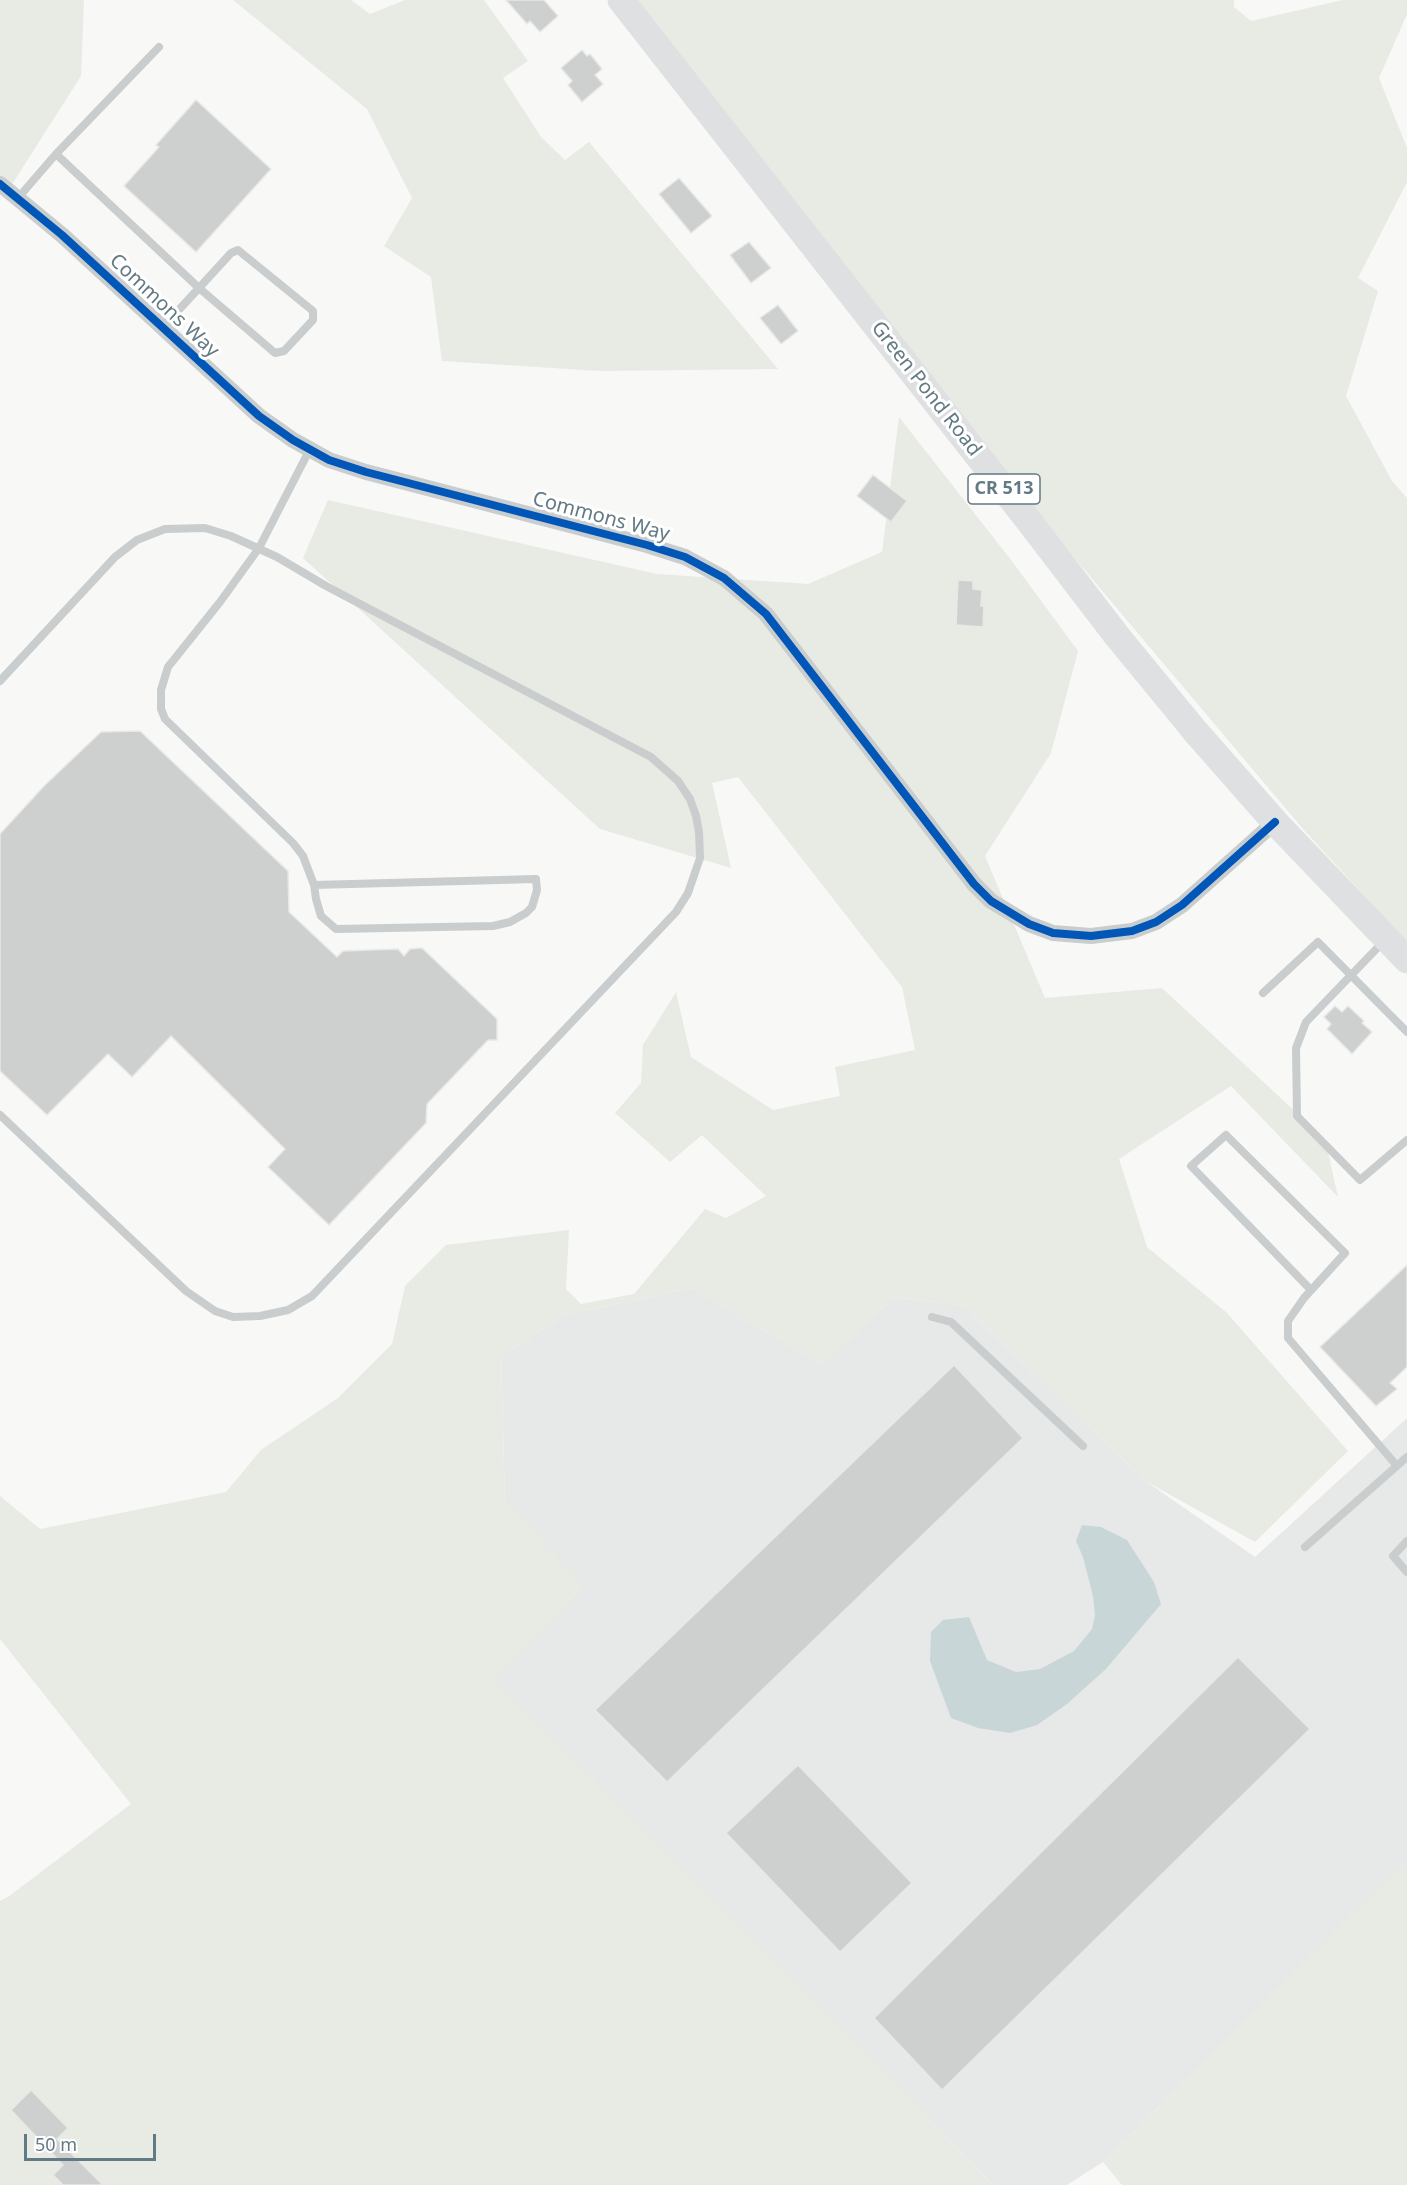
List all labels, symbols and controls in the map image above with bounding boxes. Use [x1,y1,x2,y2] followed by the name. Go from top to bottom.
[104,249,224,363] street label: Commons Way
[866,317,986,461] street label: Green Pond Road
[968,474,1040,504] road number: CR 513
[530,487,672,547] street label: Commons Way
[27,2122,159,2160] scale bar
[35,2132,77,2156] text: 50 m

